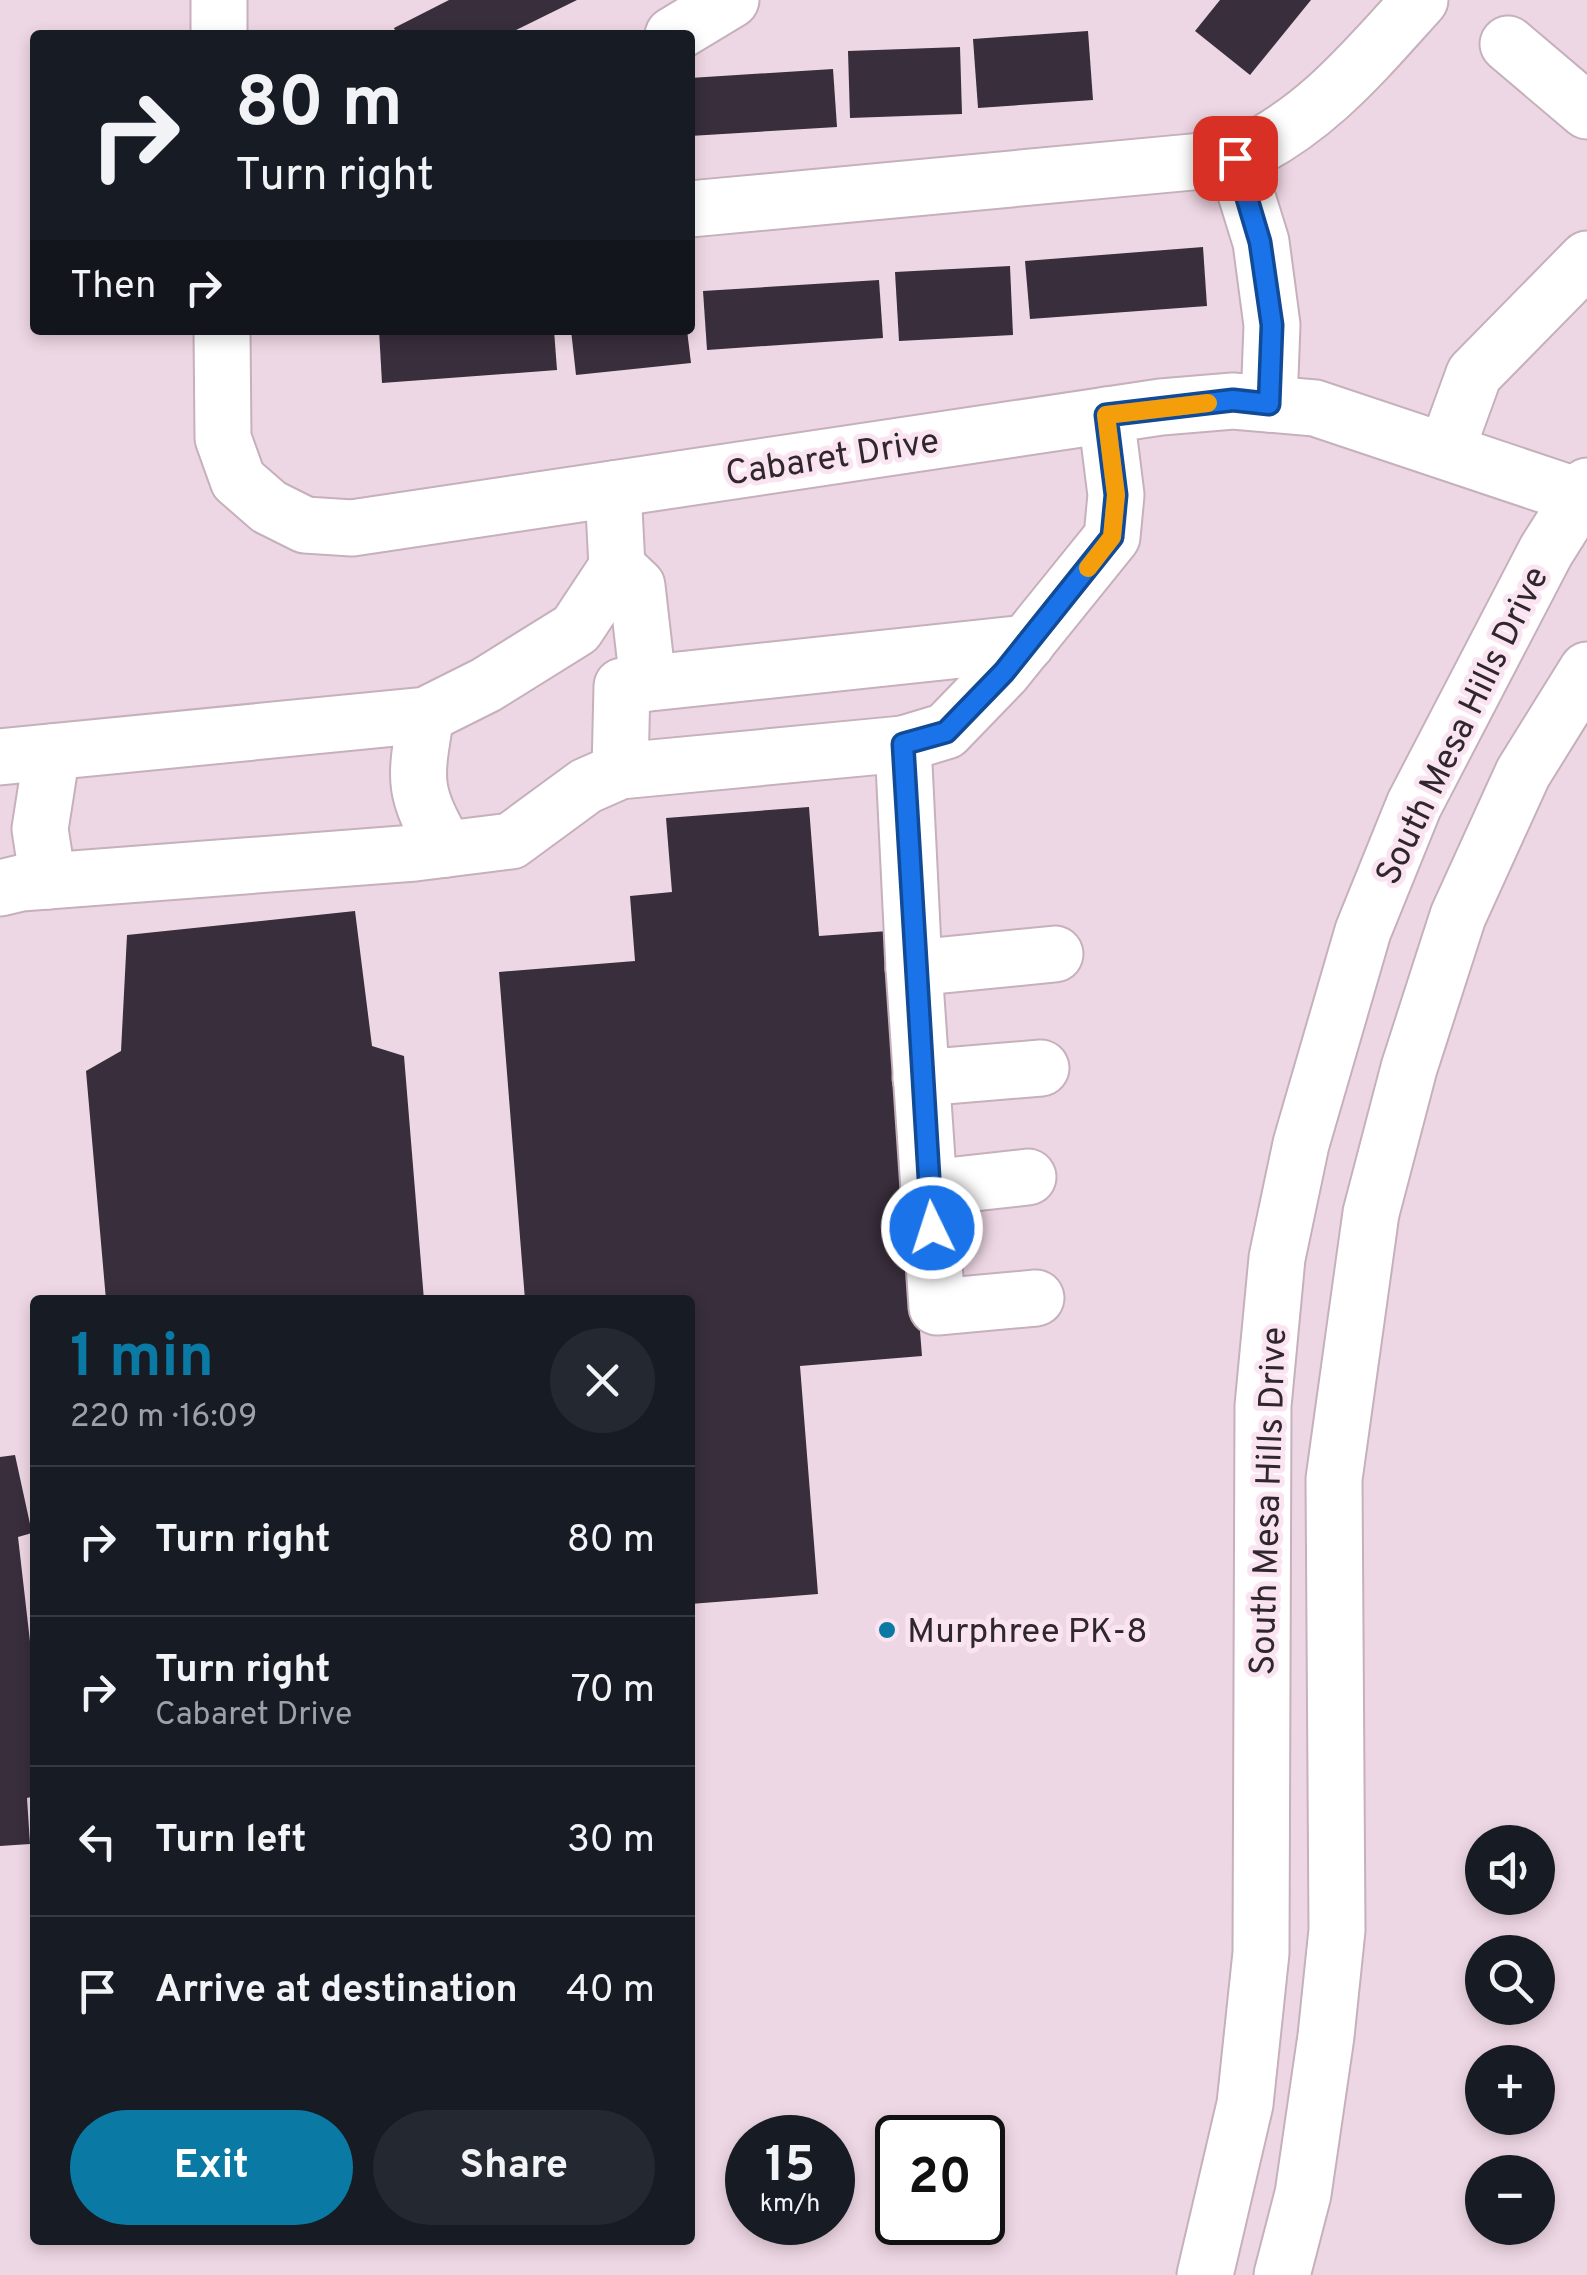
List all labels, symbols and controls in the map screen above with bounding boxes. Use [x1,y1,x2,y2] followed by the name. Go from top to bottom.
[235,62,403,151] text: 80 m
[70,70,200,200] icon: right
[1193,116,1278,201] pin
[1208,131,1263,186] icon: arrive
[235,149,434,206] text: Turn right
[176,260,231,315] icon: right
[70,263,156,312] text: Then
[723,420,942,498] street label: Cabaret Drive
[1367,560,1560,893] street label: South Mesa Hills Drive
[880,1176,984,1280] position arrow
[70,1322,214,1398] text: 1 min
[1242,1326,1298,1676] street label: South Mesa Hills Drive
[550,1328,655,1433] button: close
[70,1398,257,1438] text: 220 m · 16:09
[70,1514,125,1569] icon: right
[155,1517,330,1566] text: Turn right
[567,1517,655,1566] text: 80 m
[907,1611,1148,1655] place label: Murphree PK-8
[876,1619,898,1641] marker: Murphree PK-8
[155,1647,330,1696] text: Turn right
[70,1664,125,1719] icon: right
[571,1667,655,1716] text: 70 m
[155,1696,352,1736] text: Cabaret Drive
[70,1814,125,1869] icon: left
[155,1817,307,1866] text: Turn left
[567,1817,655,1866] text: 30 m
[1465,1825,1555,2245] map controls
[1465,1825,1555,1915] button: sound
[1465,1935,1555,2025] button: search
[70,1964,125,2019] icon: arrive
[155,1967,518,2016] text: Arrive at destination
[566,1967,655,2016] text: 40 m
[1465,2045,1555,2135] button: +
[70,2110,353,2225] button: Exit
[373,2110,655,2225] button: Share
[875,2115,1005,2245] speed limit sign: 20
[765,2136,815,2199] text: 15
[1465,2155,1555,2245] button: −
[760,2189,820,2221] text: km/h

